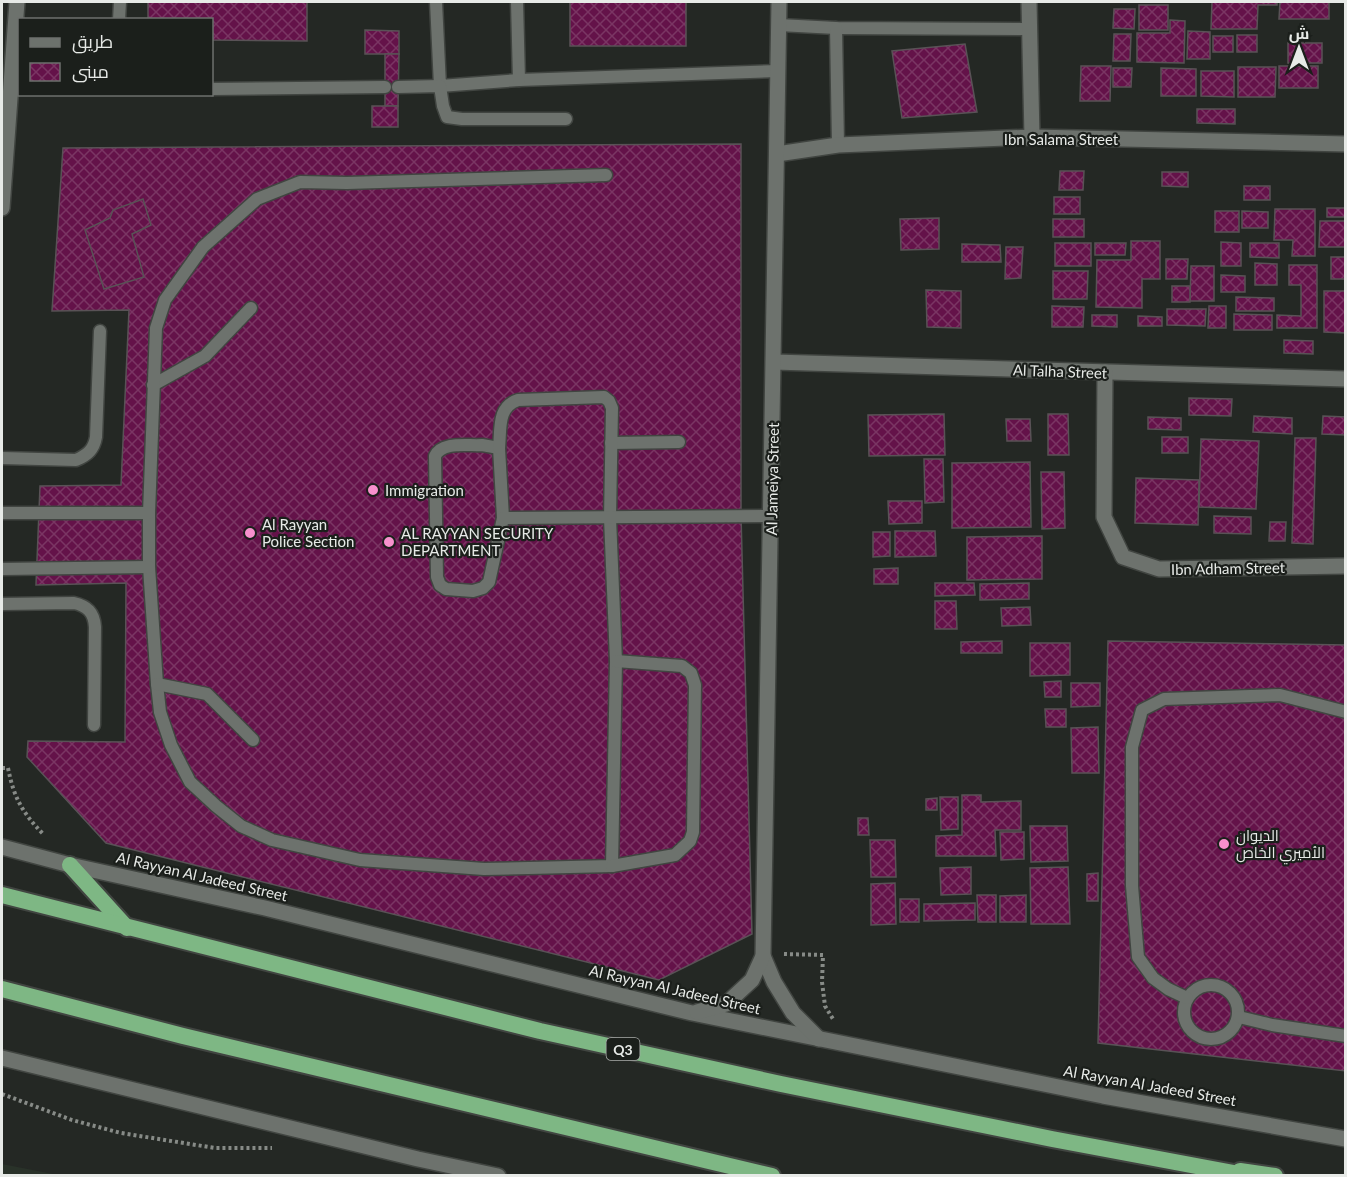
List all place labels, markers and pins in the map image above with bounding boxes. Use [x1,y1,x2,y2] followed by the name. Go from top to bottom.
[385,481,464,499] place label: Immigration
[366,483,380,497] marker: Immigration
[262,515,354,550] place label: Al Rayyan Police Section
[401,524,554,559] place label: AL RAYYAN SECURITY DEPARTMENT
[243,526,257,540] marker: Al Rayyan Police Section
[382,535,396,549] marker: AL RAYYAN SECURITY DEPARTMENT
[1236,826,1325,865] place label: الديوان الأميري الخاص
[1217,837,1231,851] marker: الديوان الأميري الخاص

